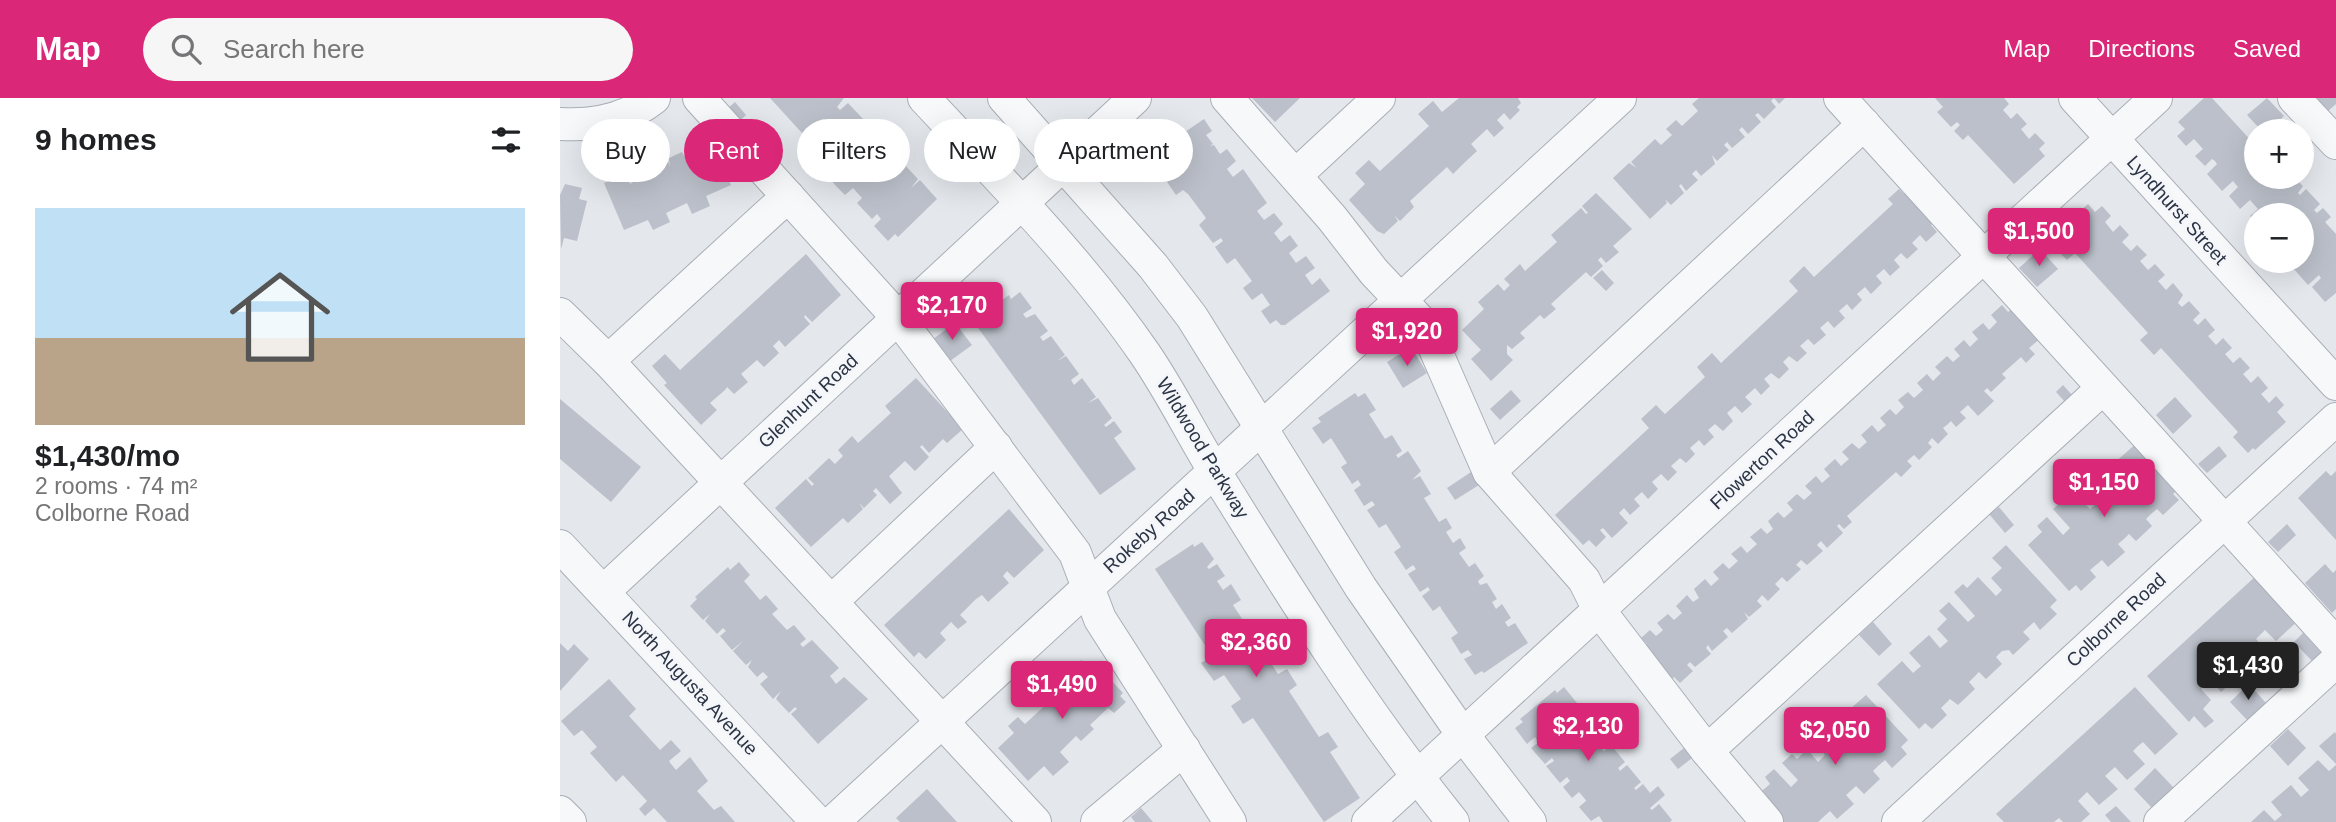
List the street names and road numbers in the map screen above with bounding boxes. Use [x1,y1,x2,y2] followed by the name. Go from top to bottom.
[2123,151,2232,269] street label: Lyndhurst Street
[754,350,862,452] street label: Glenhunt Road
[1153,374,1254,523] street label: Wildwood Parkway
[1706,407,1818,513] street label: Flowerton Road
[1099,485,1199,577] street label: Rokeby Road
[2062,569,2170,671] street label: Colborne Road
[618,607,762,759] street label: North Augusta Avenue

